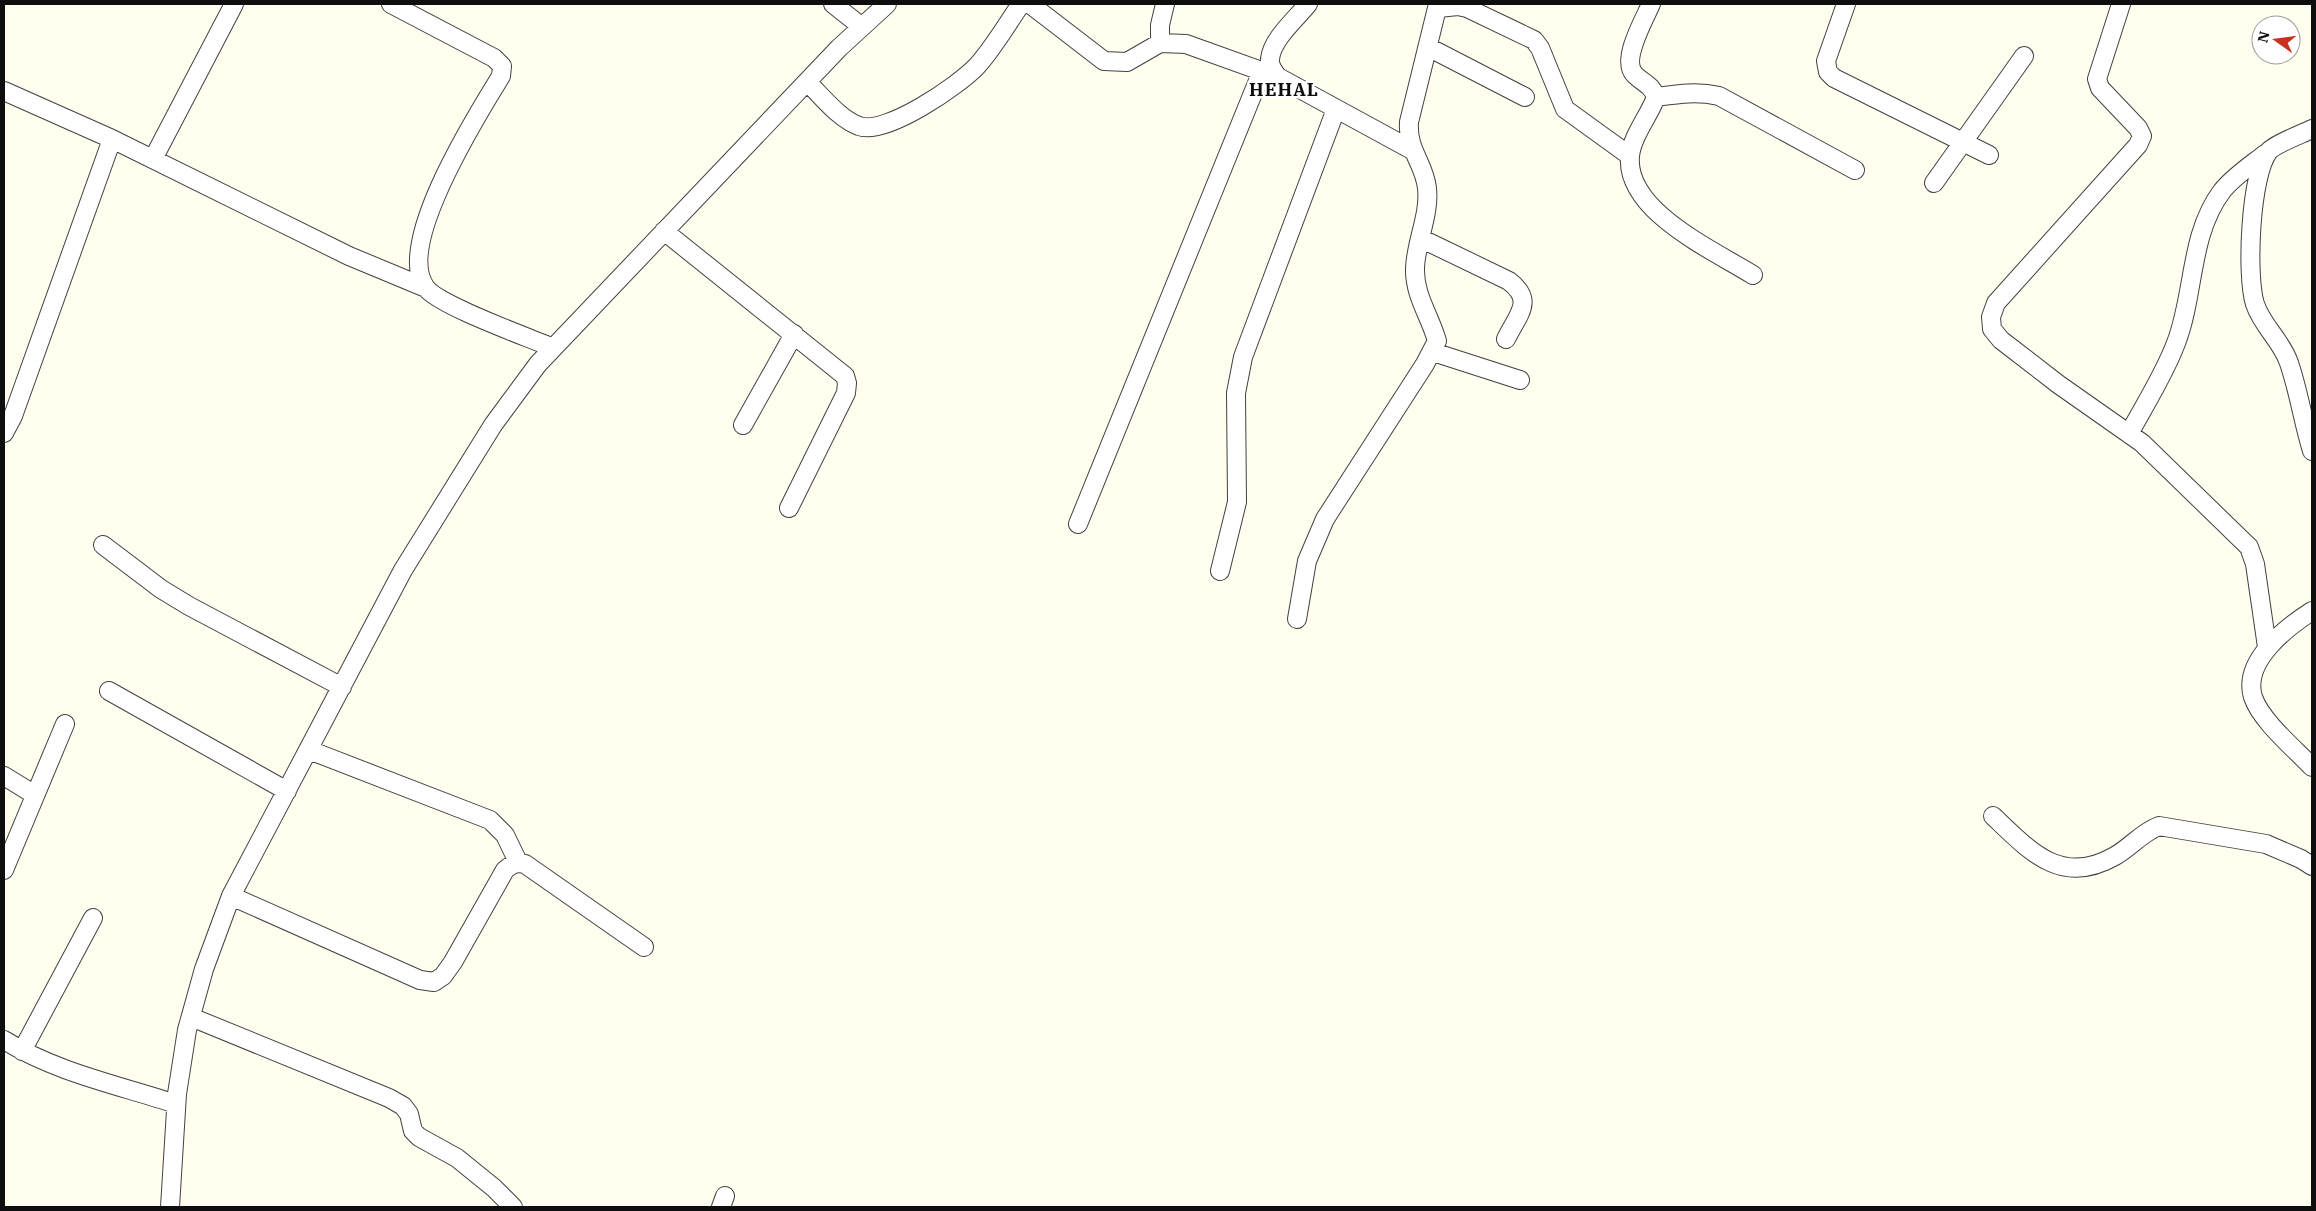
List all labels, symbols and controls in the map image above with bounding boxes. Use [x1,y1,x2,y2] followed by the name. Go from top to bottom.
[2251,15,2301,65] north arrow
[2253,29,2273,44] text: N
[1249,78,1319,101] district label: HEHAL

